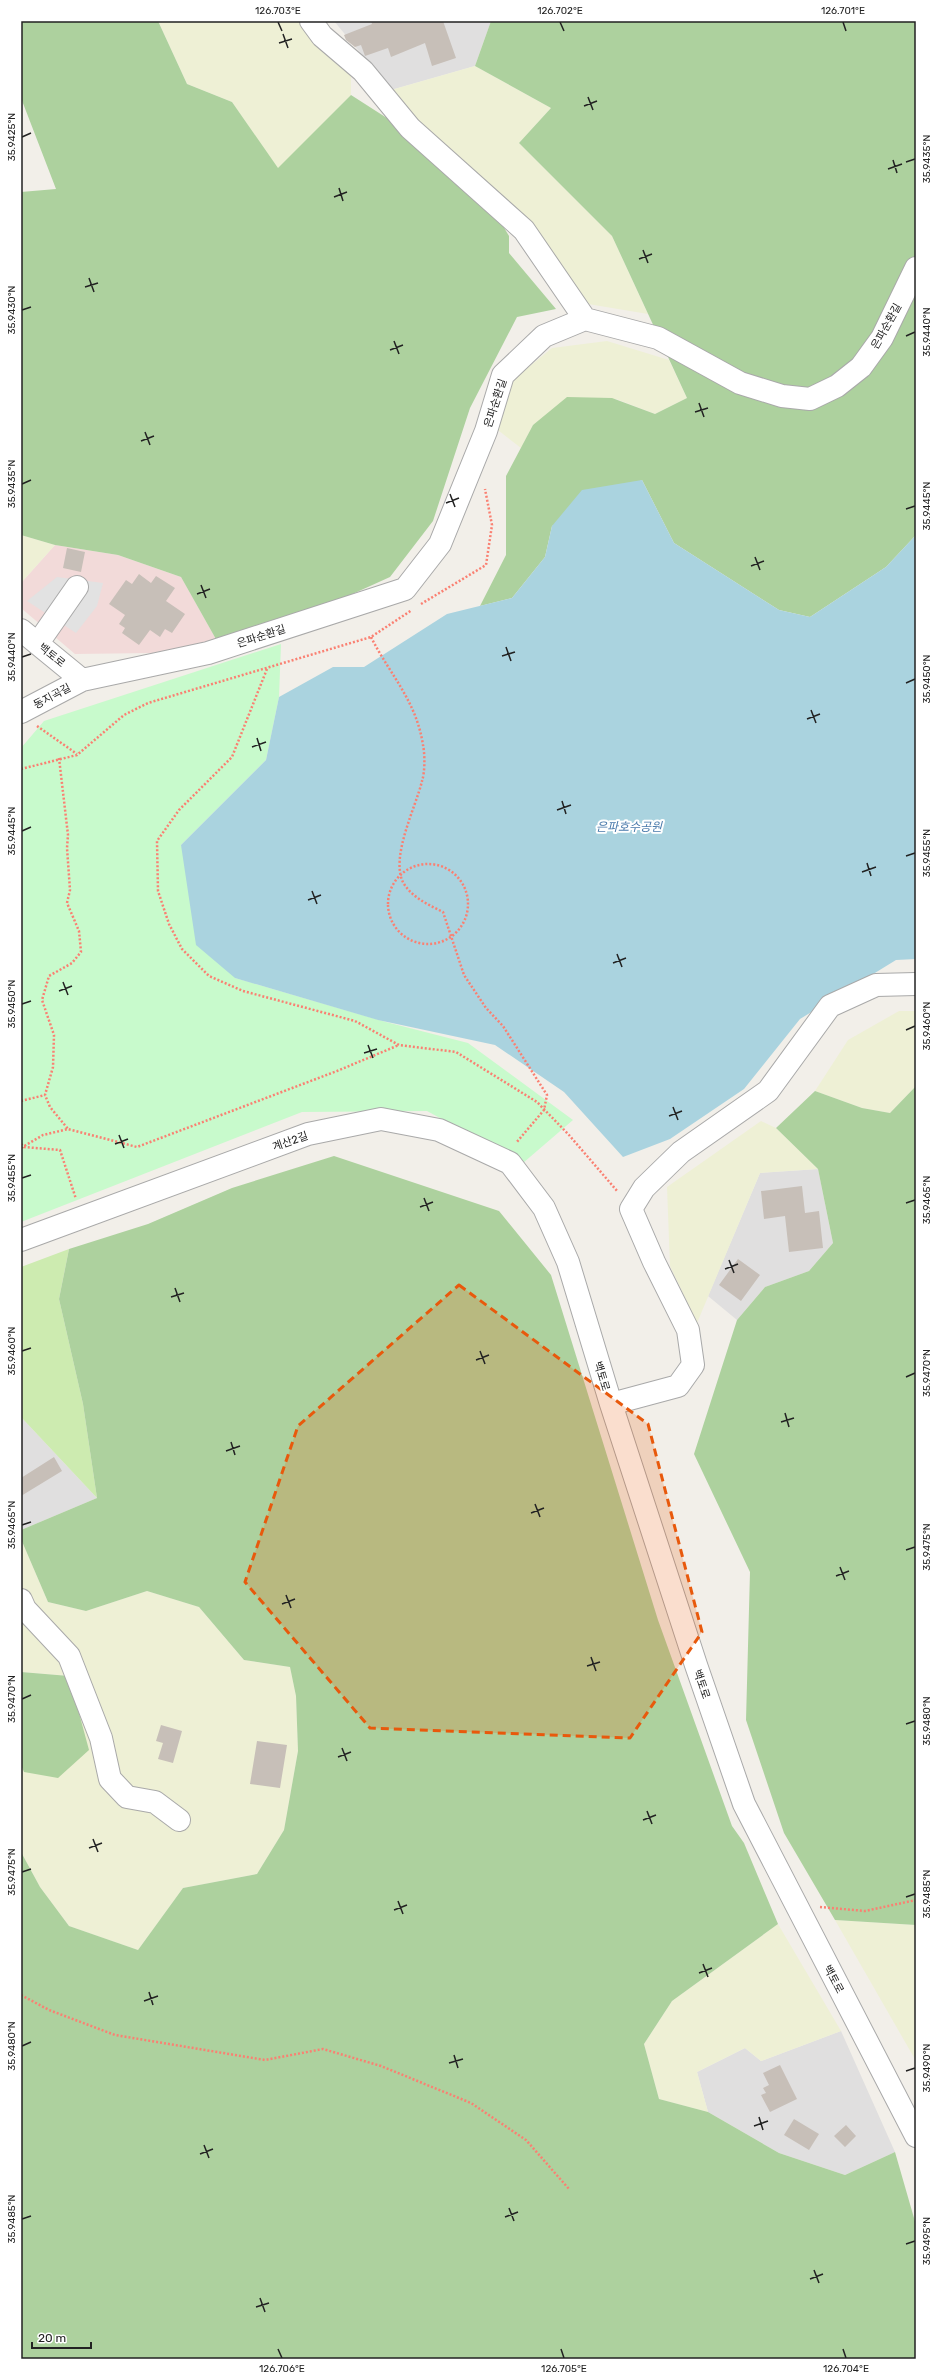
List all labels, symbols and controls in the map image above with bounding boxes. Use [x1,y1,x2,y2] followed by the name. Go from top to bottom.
[255,5,301,17] text: 126.703°E
[537,5,583,17] text: 126.702°E
[821,5,865,17] text: 126.701°E
[6,113,18,161] text: 35.9425°N
[921,135,933,183] text: 35.9435°N
[6,285,18,335] text: 35.9430°N
[868,301,904,352] street label: 은파순환길
[921,307,933,357] text: 35.9440°N
[481,377,509,429] street label: 은파순환길
[6,460,18,508] text: 35.9435°N
[921,481,933,530] text: 35.9445°N
[235,622,287,650] street label: 은파순환길
[6,632,18,682] text: 35.9440°N
[36,641,68,670] street label: 백토로
[921,654,933,704] text: 35.9450°N
[31,681,73,712] street label: 동지곡길
[6,806,18,855] text: 35.9445°N
[596,820,663,834] water label: 은파호수공원
[921,829,933,877] text: 35.9455°N
[6,979,18,1029] text: 35.9450°N
[921,1001,933,1051] text: 35.9460°N
[271,1129,310,1154] street label: 계산2길
[6,1154,18,1202] text: 35.9455°N
[921,1176,933,1224] text: 35.9465°N
[6,1326,18,1376] text: 35.9460°N
[921,1349,933,1397] text: 35.9470°N
[591,1360,612,1393] street label: 백토로
[6,1501,18,1549] text: 35.9465°N
[921,1523,933,1571] text: 35.9475°N
[690,1668,713,1701] street label: 백토로
[6,1675,18,1723] text: 35.9470°N
[921,1696,933,1746] text: 35.9480°N
[6,1848,18,1896] text: 35.9475°N
[921,1869,933,1919] text: 35.9485°N
[821,1963,846,1996] street label: 백토로
[6,2021,18,2071] text: 35.9480°N
[921,2043,933,2092] text: 35.9490°N
[6,2194,18,2244] text: 35.9485°N
[921,2217,933,2265] text: 35.9495°N
[32,2324,91,2350] scale bar
[38,2331,66,2345] text: 20 m
[259,2363,305,2375] text: 126.706°E
[541,2363,587,2375] text: 126.705°E
[823,2363,869,2375] text: 126.704°E

